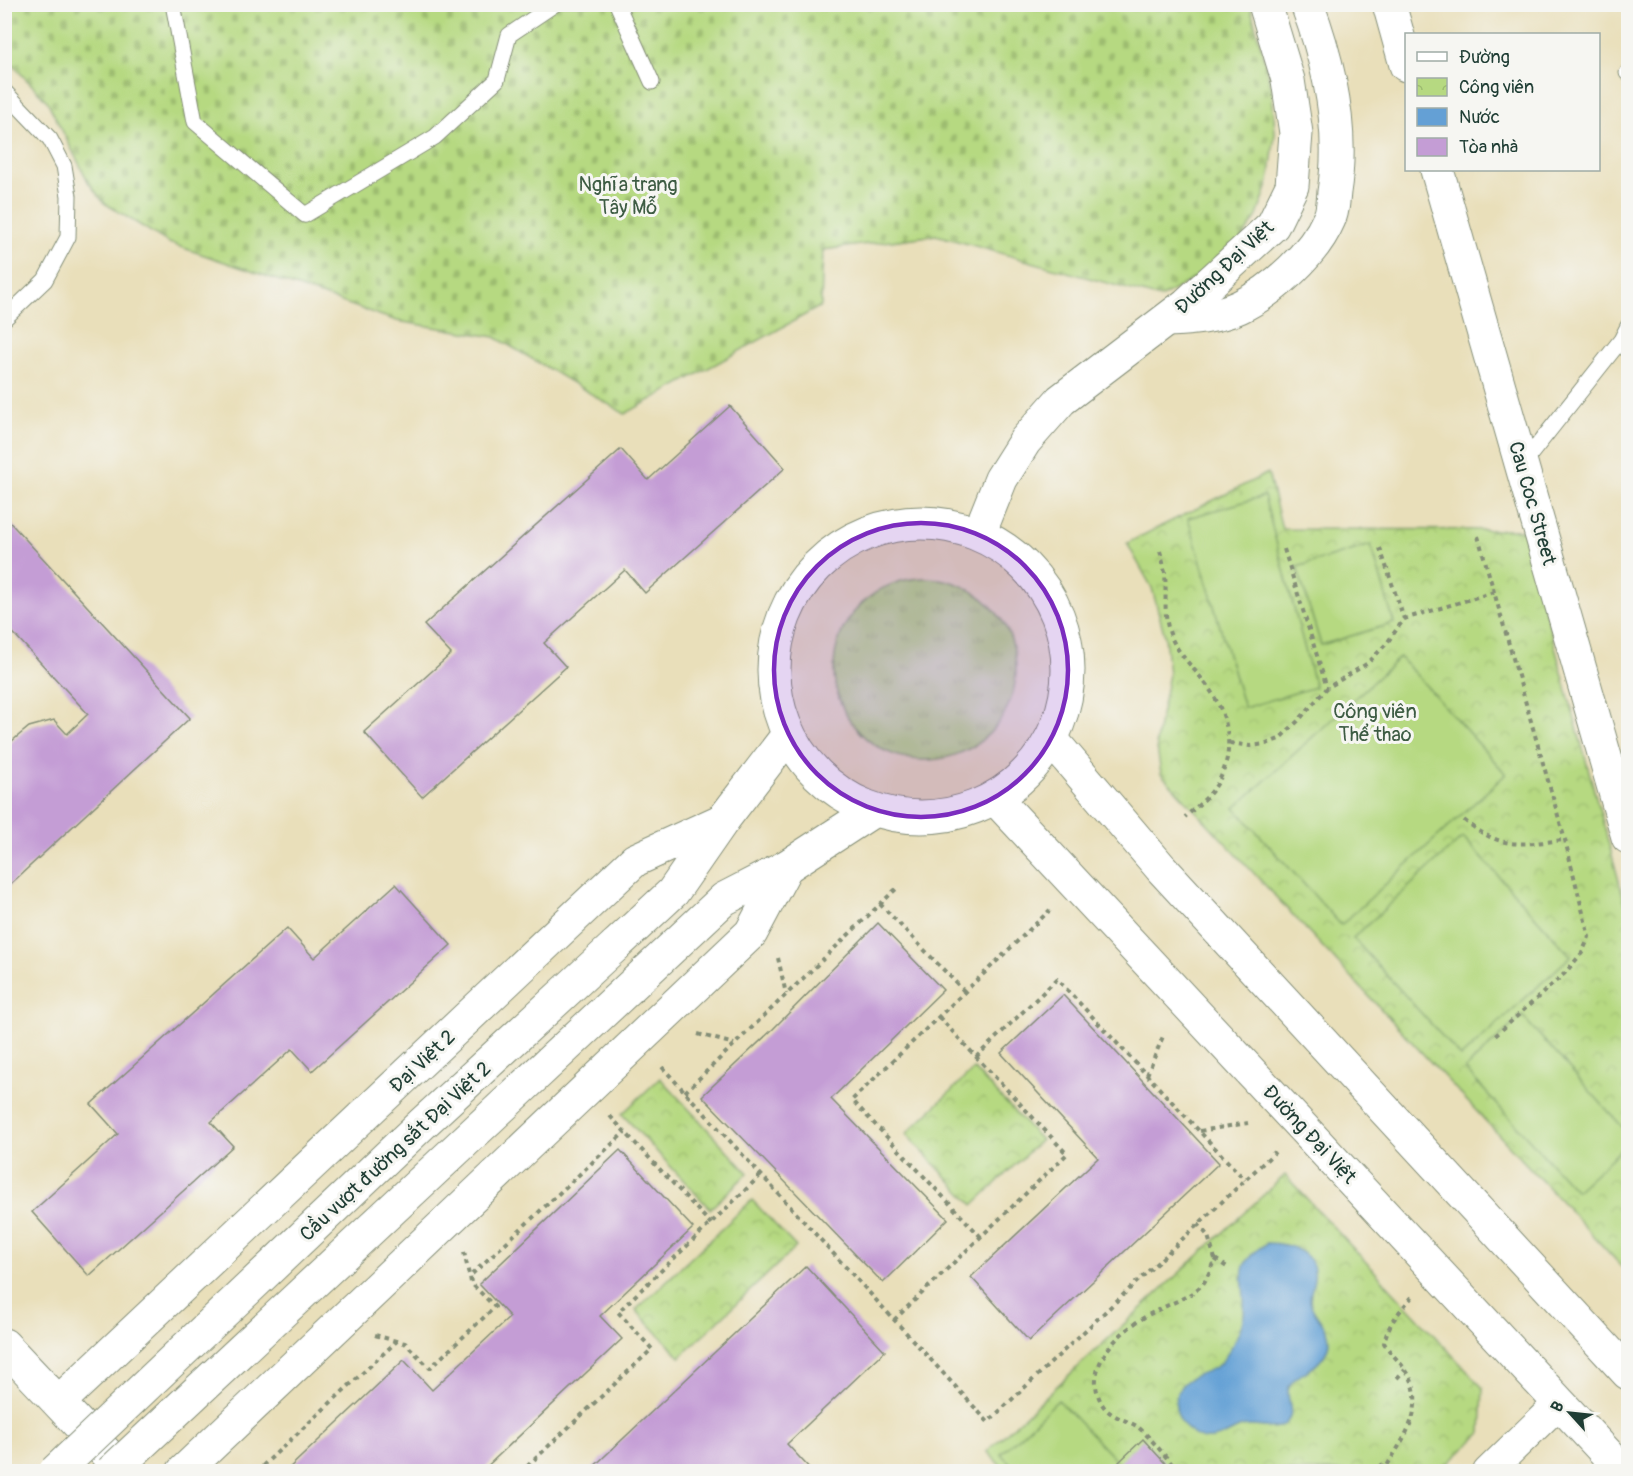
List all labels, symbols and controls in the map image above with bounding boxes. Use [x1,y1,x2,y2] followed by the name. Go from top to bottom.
[1405,33,1600,171] legend
[1459,46,1510,69] text: Đường
[1459,76,1534,99] text: Công viên
[1459,106,1500,129] text: Nước
[1459,136,1518,159] text: Tòa nhà
[578,172,678,220] park label: Nghĩa trang Tây Mỗ
[1170,214,1280,320] street label: Đường Đại Việt
[1503,438,1562,569] street label: Cau Coc Street
[1333,699,1417,747] park label: Công viên Thể thao
[384,1025,461,1098] street label: Đại Việt 2
[295,1056,496,1247] street label: Cầu vượt đường sắt Đại Việt 2
[1257,1080,1363,1190] street label: Đường Đại Việt
[1540,1383,1600,1443] north arrow
[1547,1398,1568,1415] text: B

